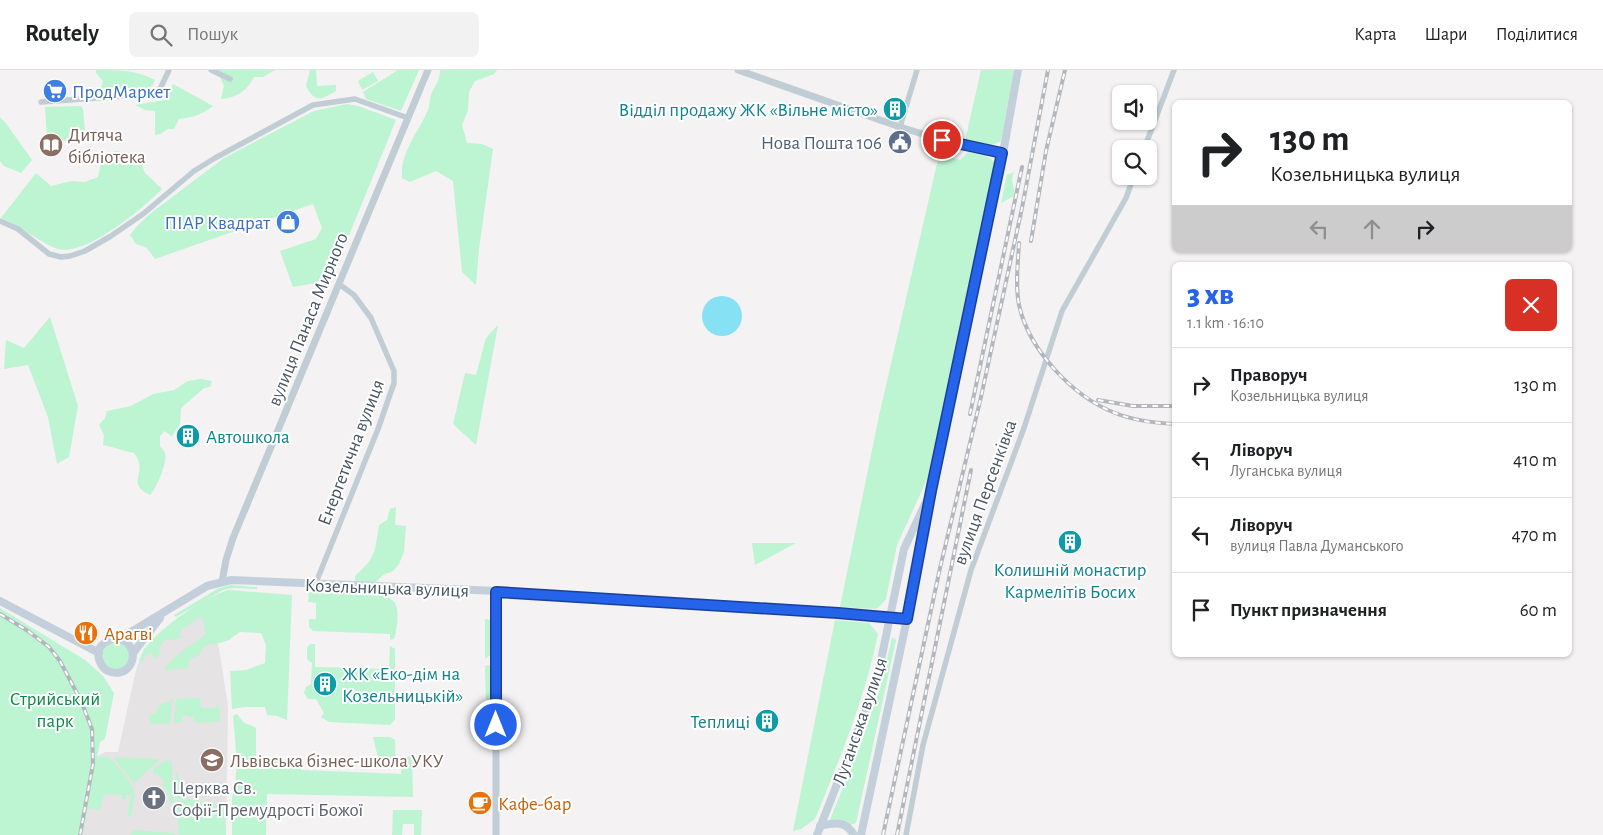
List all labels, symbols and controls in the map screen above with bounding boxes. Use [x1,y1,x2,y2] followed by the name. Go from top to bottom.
[129,12,479,57] search box
[147,21,175,49] icon: search
[25,22,99,46] text: Routely
[187,25,238,44] text: Пошук
[1354,26,1396,44] text: Карта
[1424,26,1468,44] text: Шари
[1496,26,1578,44] text: Поділитися
[42,78,68,104] supermarket icon: ПродМаркет
[72,83,171,102] place label: ПродМаркет
[1112,85,1157,185] map controls
[1112,85,1157,130] button: sound
[882,96,908,122] building icon: Відділ продажу ЖК «Вільне місто»
[619,101,878,120] place label: Відділ продажу ЖК «Вільне місто»
[921,119,963,161] pin
[1187,120,1252,185] icon: right
[1270,122,1349,157] text: 130 m
[68,126,146,167] place label: Дитяча бібліотека
[928,126,956,154] icon: arrive
[887,129,913,155] public building icon: Нова Пошта 106
[38,132,64,158] library icon: Дитяча бібліотека
[761,134,882,153] place label: Нова Пошта 106
[1112,140,1157,185] button: search
[1270,163,1461,185] text: Козельницька вулиця
[275,209,301,235] shop icon: ПІАР Квадрат
[164,214,270,233] place label: ПІАР Квадрат
[1305,215,1333,243] icon: left
[1358,215,1386,243] icon: ahead
[1411,215,1439,243] icon: right
[265,230,352,409] street label: вулиця Панаса Мирного
[1505,279,1557,331] button: close
[1187,280,1234,310] text: 3 хв
[1187,315,1264,331] text: 1.1 km · 16:10
[1230,366,1308,385] text: Праворуч
[1187,371,1215,399] icon: right
[1514,376,1557,395] text: 130 m
[315,377,388,528] street label: Енергетична вулиця
[1230,388,1369,404] text: Козельницька вулиця
[950,417,1021,568] street label: вулиця Персенківка
[175,423,201,449] building icon: Автошкола
[206,428,290,447] place label: Автошкола
[1230,441,1293,460] text: Ліворуч
[1187,446,1215,474] icon: left
[1513,451,1557,470] text: 410 m
[1230,463,1343,479] text: Луганська вулиця
[1230,516,1293,535] text: Ліворуч
[1187,521,1215,549] icon: left
[1512,526,1557,545] text: 470 m
[1057,529,1083,555] building icon: Колишній монастир Кармелітів Босих
[1230,538,1403,554] text: вулиця Павла Думанського
[994,561,1146,602] place label: Колишній монастир Кармелітів Босих
[304,576,470,601] street label: Козельницька вулиця
[1187,596,1215,624] icon: arrive
[1230,601,1387,620] text: Пункт призначення
[1520,601,1557,620] text: 60 m
[73,620,99,646] restaurant icon: Арагві
[104,625,153,644] place label: Арагві
[830,655,891,788] street label: Луганська вулиця
[342,665,463,706] place label: ЖК «Еко-дім на Козельницькій»
[312,671,338,697] building icon: ЖК «Еко-дім на Козельницькій»
[10,690,100,731] park label: Стрийський парк
[469,698,521,750] position arrow
[754,708,780,734] building icon: Теплиці
[690,713,750,732] place label: Теплиці
[199,747,225,773] school or university icon: Львівська бізнес-школа УКУ
[230,752,444,771] place label: Львівська бізнес-школа УКУ
[172,779,364,820] place label: Церква Св. Софії-Премудрості Божої
[141,785,167,811] church icon: Церква Св. Софії-Премудрості Божої
[467,790,493,816] cafe icon: Кафе-бар
[498,795,571,814] place label: Кафе-бар

